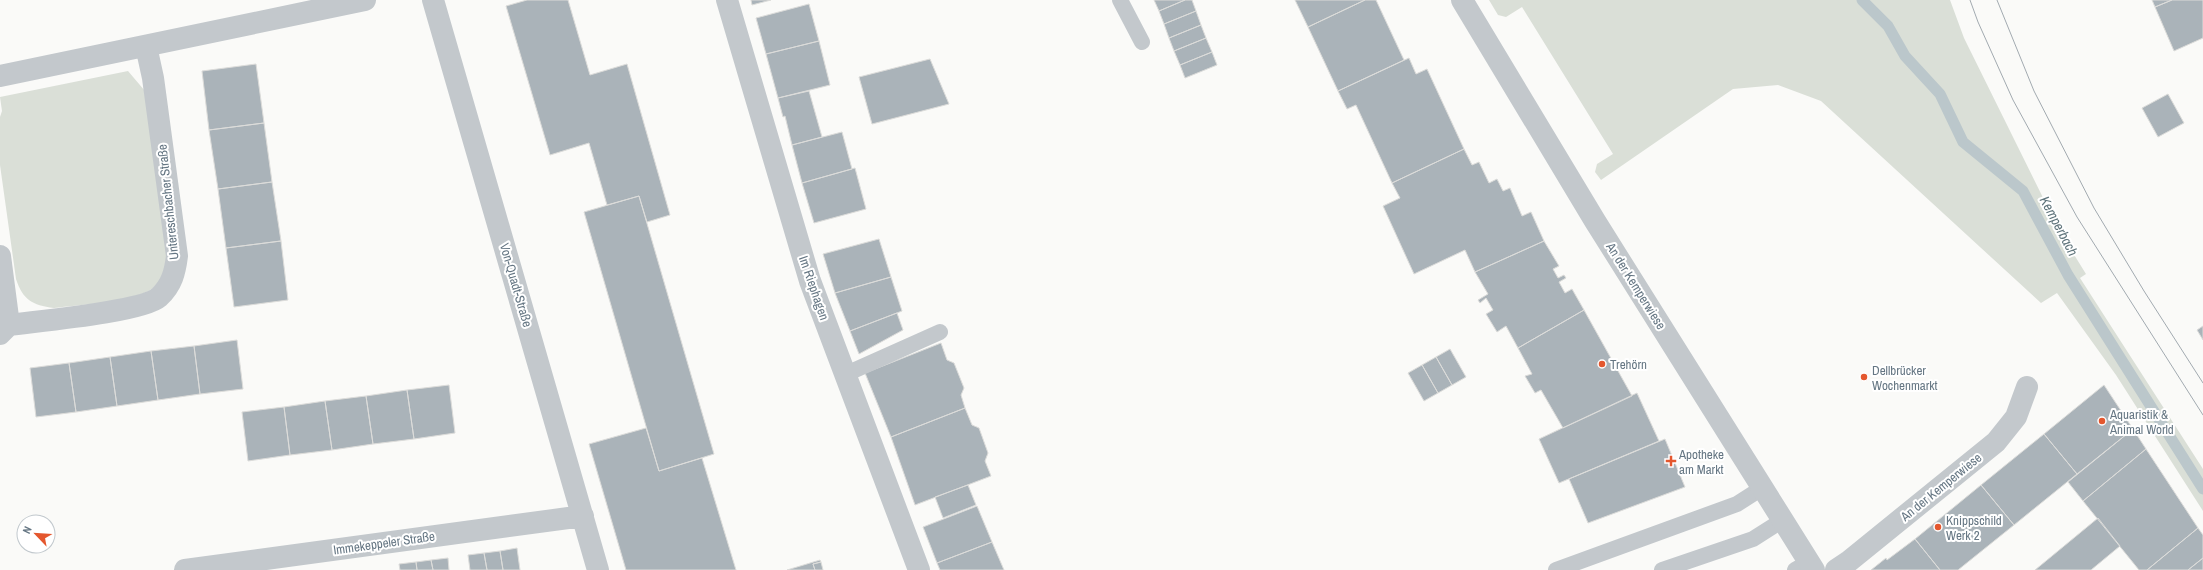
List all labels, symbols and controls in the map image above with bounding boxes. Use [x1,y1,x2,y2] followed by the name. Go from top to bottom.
[153,143,183,261] street label: Untereschbacher Straße
[2036,193,2082,259] water label: Kemperbach
[1602,238,1670,333] street label: An der Kemperwiese
[496,241,536,329] street label: Von-Quadt-Straße
[795,254,833,322] street label: Im Riephagen
[1610,356,1647,373] place label: Trehörn
[1597,359,1607,369] marker: Trehörn
[1872,362,1938,394] place label: Dellbrücker Wochenmarkt
[1859,372,1869,382] marker: Dellbrücker Wochenmarkt
[2109,406,2174,438] place label: Aquaristik & Animal World
[2097,416,2107,426] marker: Aquaristik & Animal World
[1678,446,1724,478] place label: Apotheke am Markt
[1896,449,1985,526] street label: An der Kemperwiese
[1666,456,1676,466] marker: Apotheke am Markt
[1946,512,2002,544] place label: Knippschild Werk 2
[16,514,56,554] north arrow
[1933,522,1943,532] marker: Knippschild Werk 2
[19,524,35,536] text: N
[332,527,436,559] street label: Immekeppeler Straße

